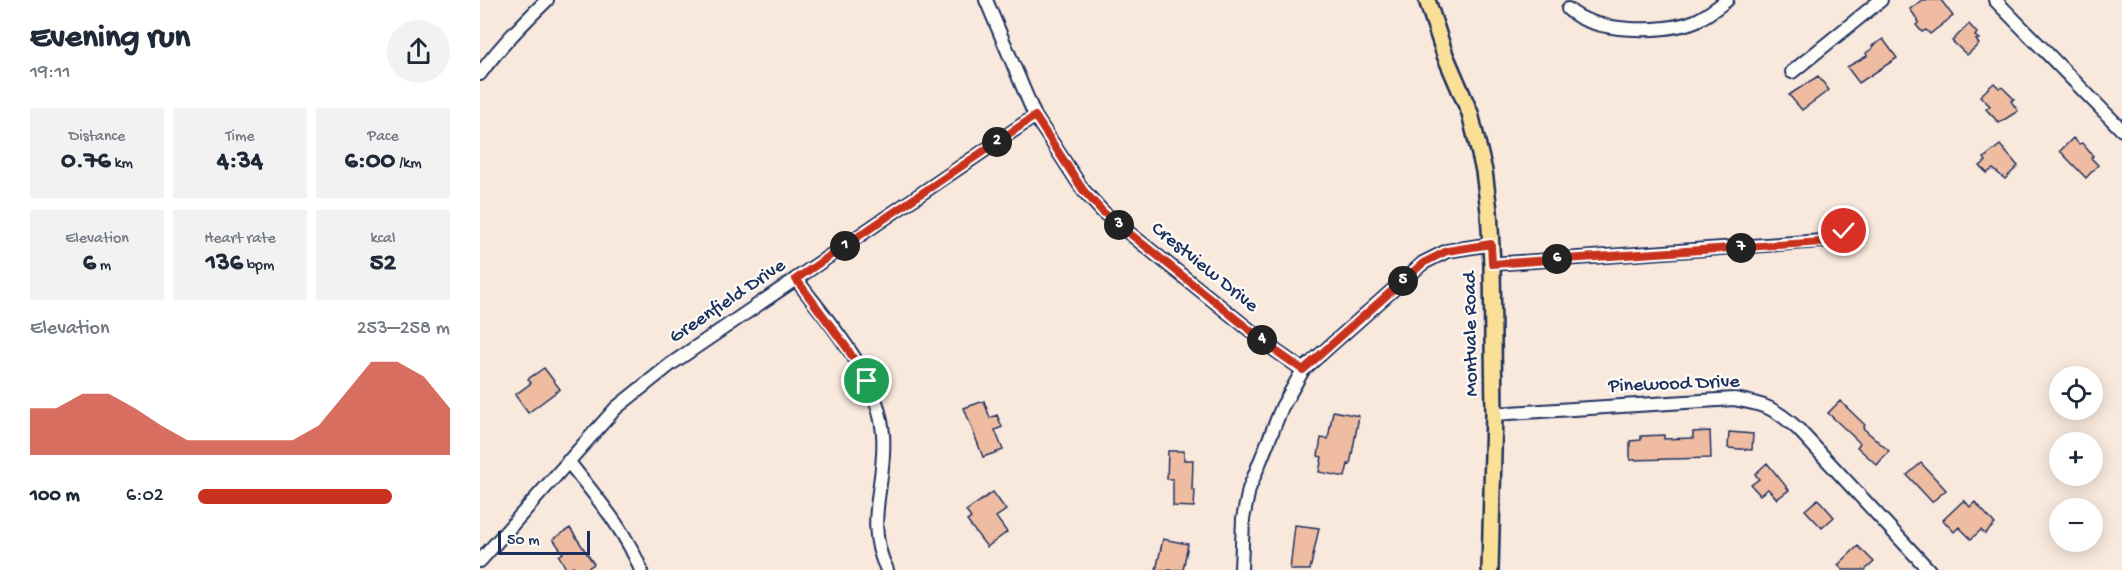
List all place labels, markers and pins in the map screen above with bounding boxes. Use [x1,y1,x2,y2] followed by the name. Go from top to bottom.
[982,127,1012,157] pin: 2
[1818,205,1869,256] pin
[1104,210,1134,240] pin: 3
[830,231,860,261] pin: 1
[1726,233,1756,263] pin: 7
[1542,244,1572,274] pin: 6
[1388,266,1418,296] pin: 5
[1247,325,1277,355] pin: 4
[841,355,892,406] pin

